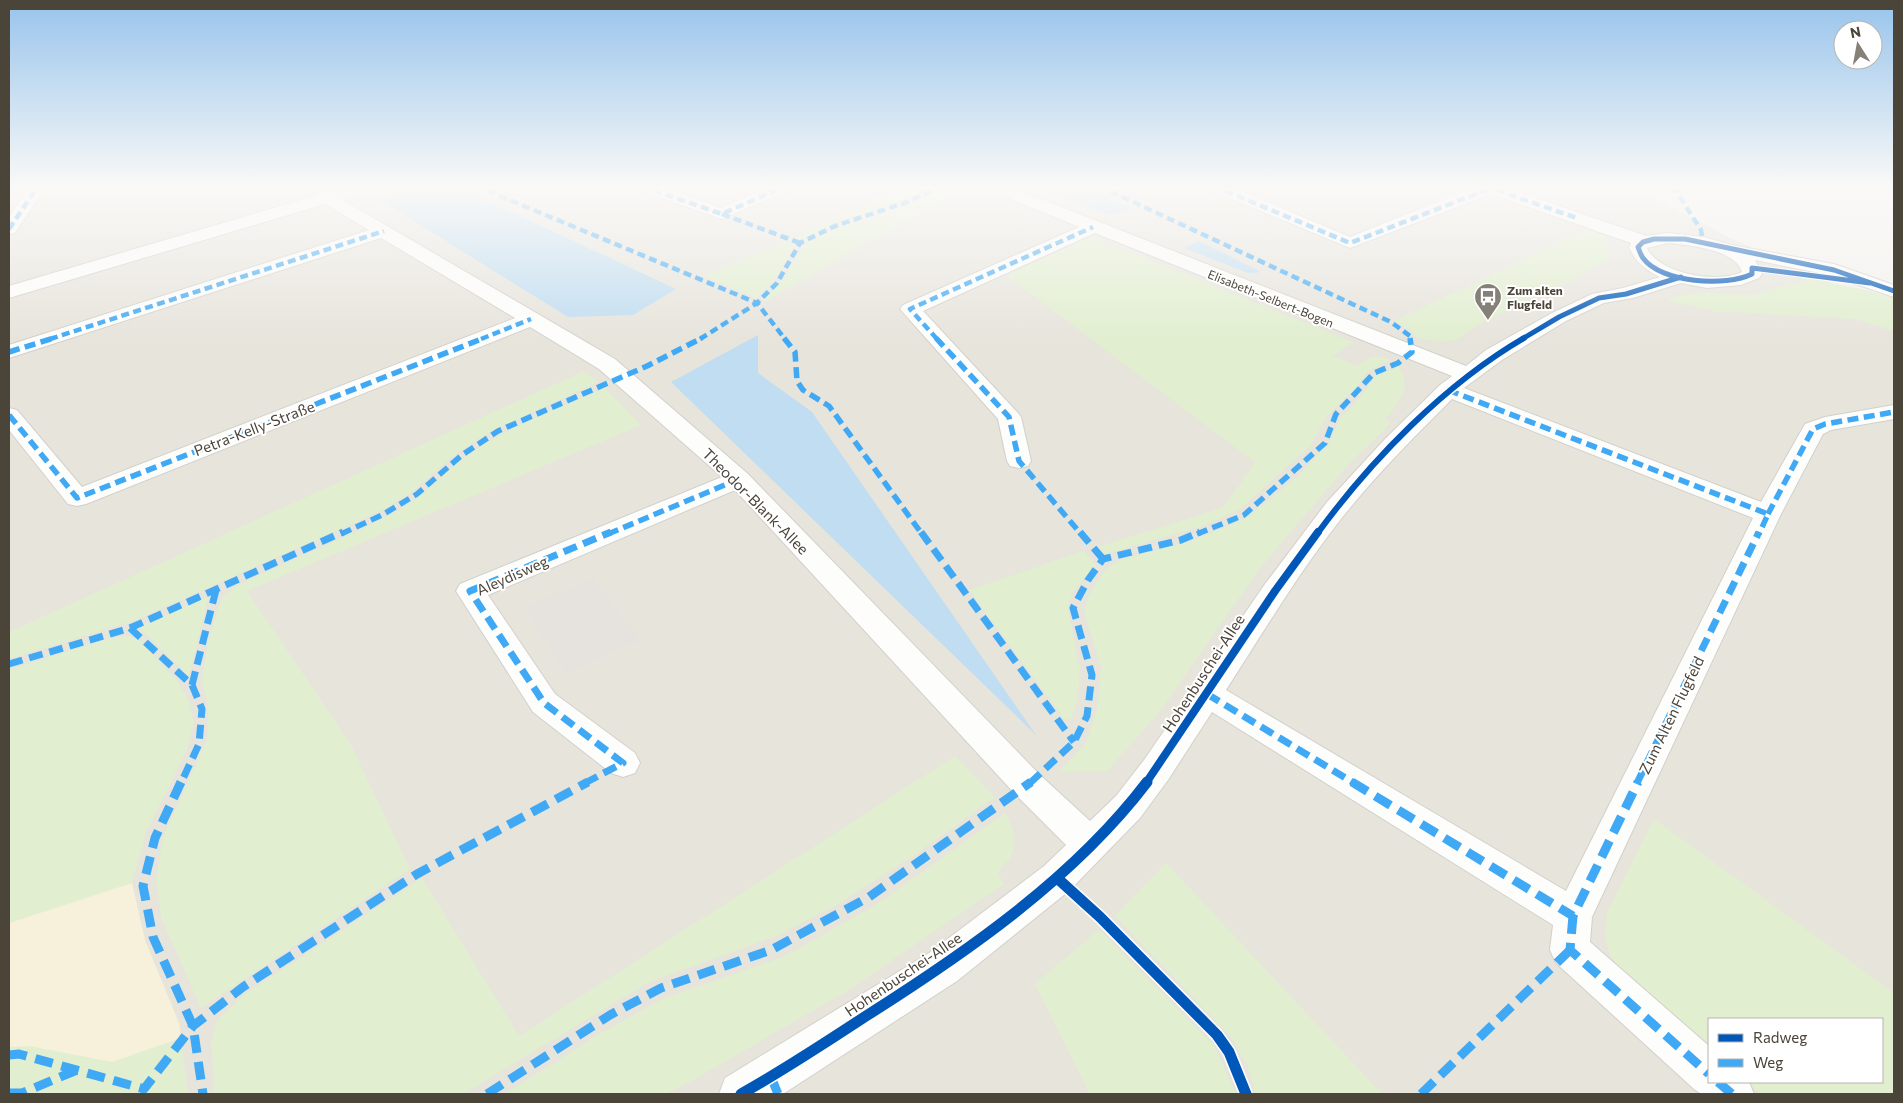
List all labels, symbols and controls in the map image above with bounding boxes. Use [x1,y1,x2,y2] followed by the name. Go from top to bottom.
[1833,20,1883,70] north arrow
[1849,22,1862,41] text: N
[1206,266,1336,330] street label: Elisabeth-Selbert-Bogen
[1473,282,1503,321] bus stop icon: Zum alten Flugfeld
[1507,283,1563,311] place label: Zum alten Flugfeld
[191,397,317,459] street label: Petra-Kelly-Straße
[699,444,813,558] street label: Theodor-Blank-Allee
[473,551,551,599] street label: Aleydisweg
[1158,611,1248,735] street label: Hohenbuschei-Allee
[1635,653,1707,777] street label: Zum Alten Flugfeld
[841,928,965,1020] street label: Hohenbuschei-Allee
[1708,1018,1883,1083] legend
[1753,1028,1807,1046] text: Radweg
[1753,1053,1783,1071] text: Weg

